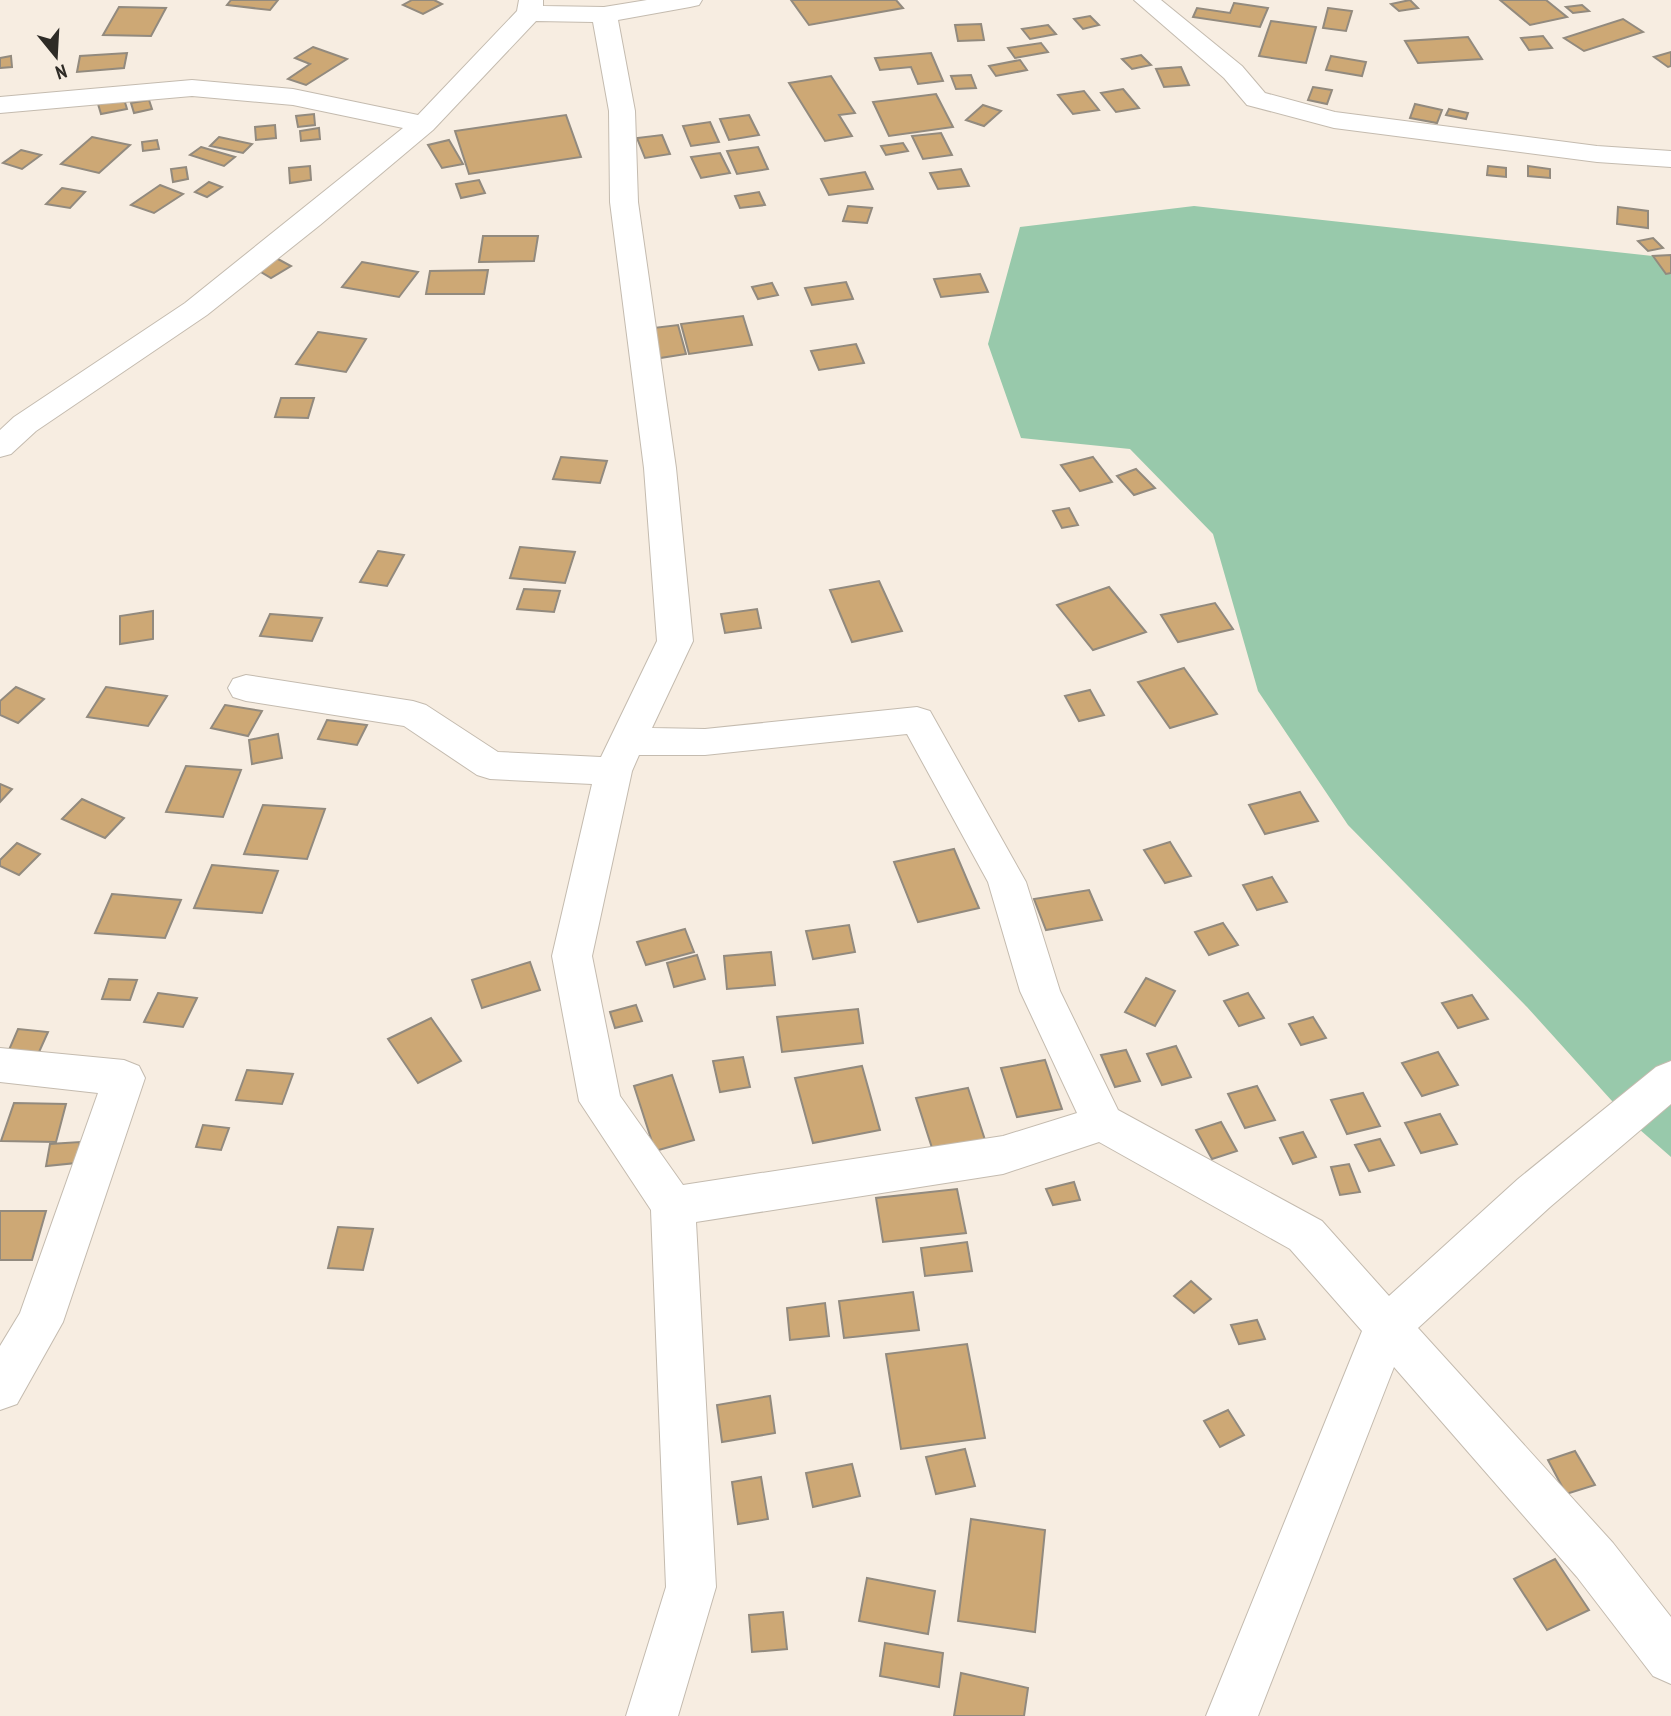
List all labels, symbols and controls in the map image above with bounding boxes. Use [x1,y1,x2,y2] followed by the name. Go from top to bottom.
[21,21,91,91] north arrow
[53,59,70,85] text: N

